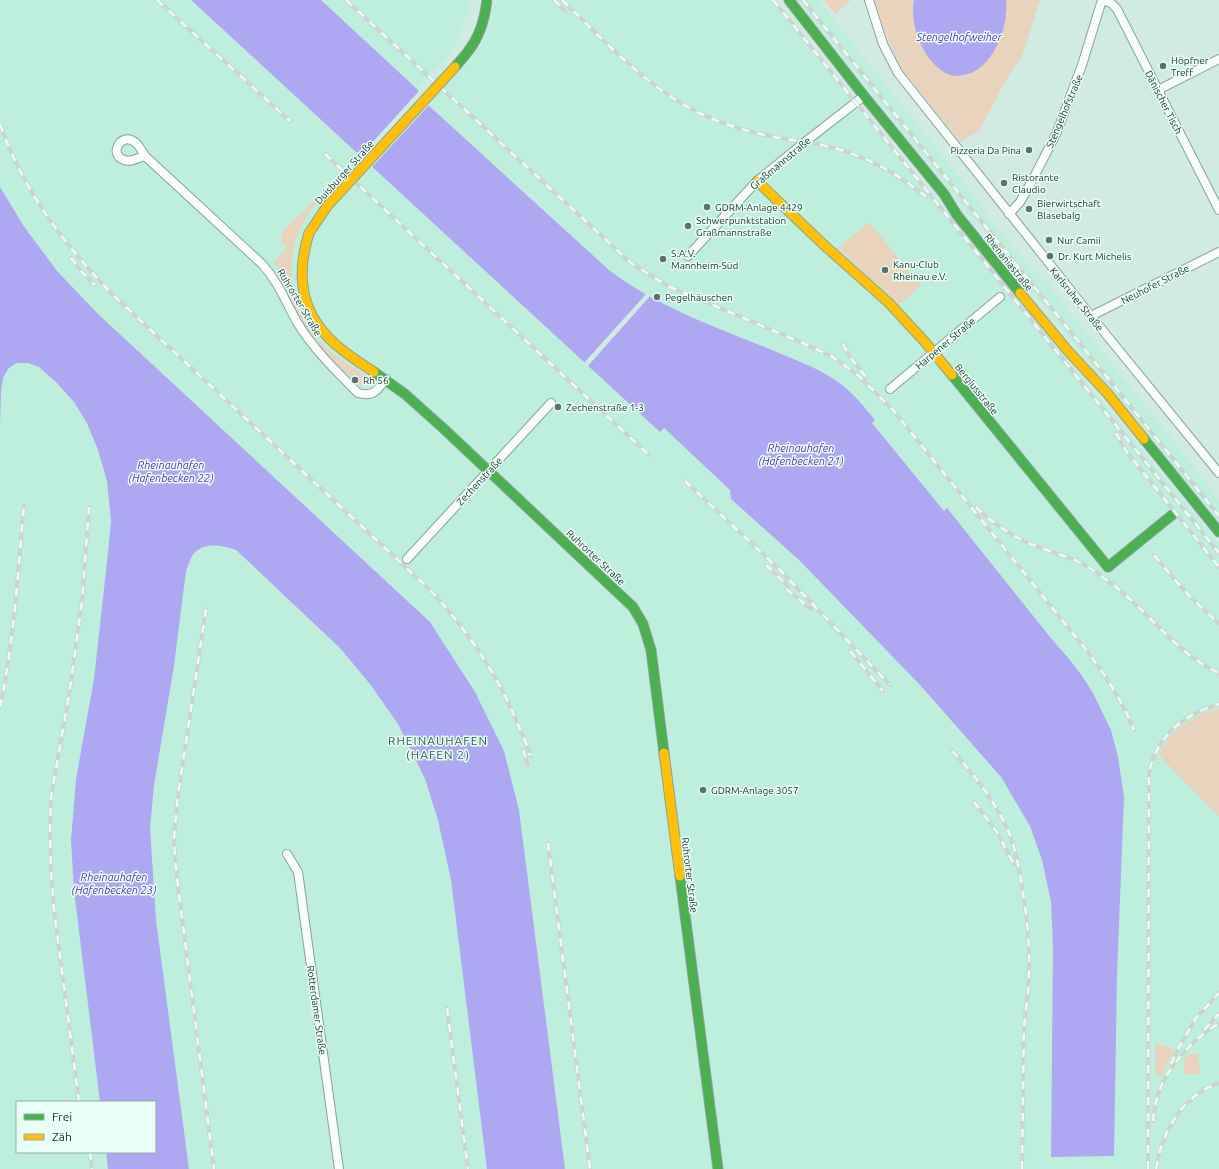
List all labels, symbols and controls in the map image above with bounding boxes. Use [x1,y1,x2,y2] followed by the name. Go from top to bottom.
[915,31,1002,43] water label: Stengelhofweiher
[1171,55,1209,78] place label: Höpfner Treff
[1158,61,1168,71] marker: Höpfner Treff
[1143,69,1184,136] street label: Dänischer Tisch
[1044,73,1085,149] street label: Stengelhofstraße
[748,135,813,192] street label: Graßmannstraße
[313,138,376,206] street label: Duisburger Straße
[951,145,1021,156] place label: Pizzeria Da Pina
[1024,145,1034,155] marker: Pizzeria Da Pina
[1012,172,1059,195] place label: Ristorante Claudio
[999,178,1009,188] marker: Ristorante Claudio
[1037,198,1101,221] place label: Bierwirtschaft Blasebalg
[702,202,712,212] marker: GDRM-Anlage 4429
[715,202,803,213] place label: GDRM-Anlage 4429
[1024,204,1034,214] marker: Bierwirtschaft Blasebalg
[696,215,786,238] place label: Schwerpunktstation Graßmannstraße
[683,221,693,231] marker: Schwerpunktstation Graßmannstraße
[982,232,1035,293] street label: Rhenaniastraße
[1044,235,1054,245] marker: Nur Camii
[1057,235,1101,246] place label: Nur Camii
[671,248,738,271] place label: S.A.V. Mannheim-Süd
[1045,251,1055,261] marker: Dr. Kurt Michelis
[1058,251,1131,262] place label: Dr. Kurt Michelis
[658,254,668,264] marker: S.A.V. Mannheim-Süd
[893,259,947,282] place label: Kanu-Club Rheinau e.V.
[1119,263,1191,306] street label: Neuhofer Straße
[880,265,890,275] marker: Kanu-Club Rheinau e.V.
[1048,265,1106,333] street label: Karlsruher Straße
[275,267,324,338] street label: Ruhrorter Straße
[652,292,662,302] marker: Pegelhäuschen
[665,292,733,303] place label: Pegelhäuschen
[913,315,977,371] street label: Harpener Straße
[953,362,1001,417] street label: Bergiusstraße
[350,375,360,385] marker: Rh 56
[363,375,389,386] place label: Rh 56
[553,402,563,412] marker: Zechenstraße 1-3
[566,402,644,413] place label: Zechenstraße 1-3
[759,442,843,468] water label: Rheinauhafen (Hafenbecken 21)
[454,455,504,508] street label: Zechenstraße
[129,459,213,485] water label: Rheinauhafen (Hafenbecken 22)
[564,527,627,587] street label: Ruhrorter Straße
[388,734,488,762] district label: RHEINAUHAFEN (HAFEN 2)
[698,785,708,795] marker: GDRM-Anlage 3057
[711,785,799,796] place label: GDRM-Anlage 3057
[679,837,700,914] street label: Ruhrorter Straße
[72,871,156,897] water label: Rheinauhafen (Hafenbecken 23)
[305,965,328,1055] street label: Rotterdamer Straße
[16,1101,156,1153] legend
[52,1110,72,1123] text: Frei
[52,1130,72,1143] text: Zäh

